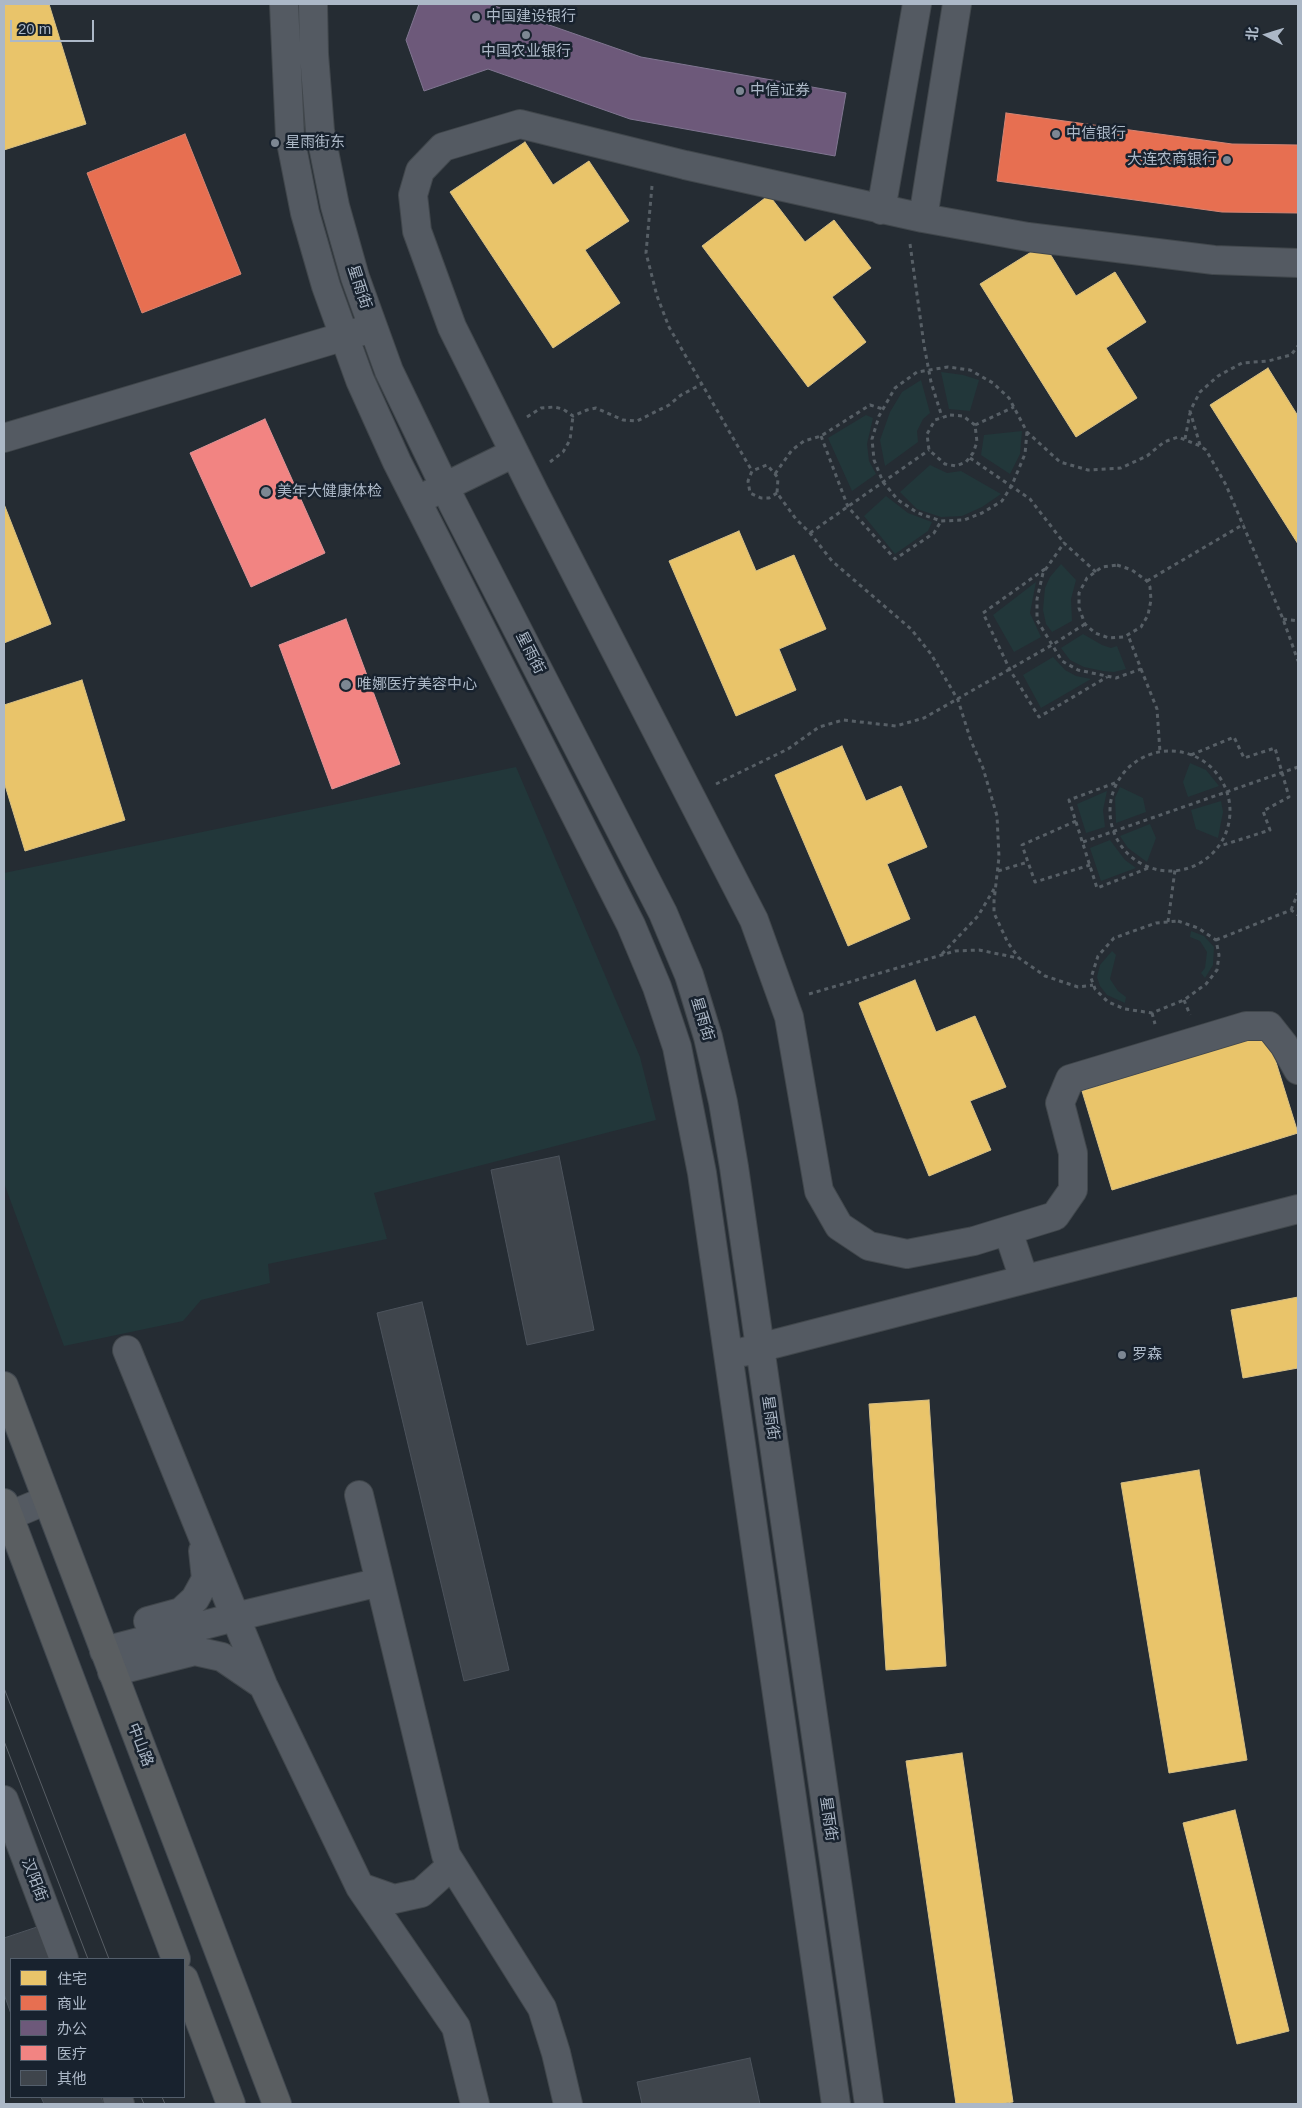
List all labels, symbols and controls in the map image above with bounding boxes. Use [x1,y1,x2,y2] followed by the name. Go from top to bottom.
[486,8,576,26] place label: 中国建设银行
[12,10,96,42] scale bar
[1242,10,1292,60] north arrow
[470,11,482,23] marker: 中国建设银行
[18,20,51,37] text: 20 m
[1243,26,1261,41] text: 北
[520,29,532,41] marker: 中国农业银行
[481,43,571,61] place label: 中国农业银行
[750,82,810,100] place label: 中信证券
[734,85,746,97] marker: 中信证券
[1066,125,1126,143] place label: 中信银行
[1050,128,1062,140] marker: 中信银行
[285,134,345,152] place label: 星雨街东
[269,137,281,149] marker: 星雨街东
[1127,151,1217,169] place label: 大连农商银行
[1221,154,1233,166] marker: 大连农商银行
[343,263,375,311] street label: 星雨街
[277,483,382,501] place label: 美年大健康体检
[259,485,273,499] marker: 美年大健康体检
[512,629,548,677] street label: 星雨街
[357,676,477,694] place label: 唯娜医疗美容中心
[339,678,353,692] marker: 唯娜医疗美容中心
[687,995,717,1043] street label: 星雨街
[1132,1346,1162,1364] place label: 罗森
[1116,1349,1128,1361] marker: 罗森
[758,1394,782,1442] street label: 星雨街
[124,1721,156,1769] street label: 中山路
[816,1795,840,1843] street label: 星雨街
[18,1856,50,1904] street label: 汉阳街
[10,1958,185,2098] legend
[57,1970,87,1987] text: 住宅
[57,1995,87,2012] text: 商业
[57,2020,87,2037] text: 办公
[57,2045,87,2062] text: 医疗
[57,2070,87,2087] text: 其他

